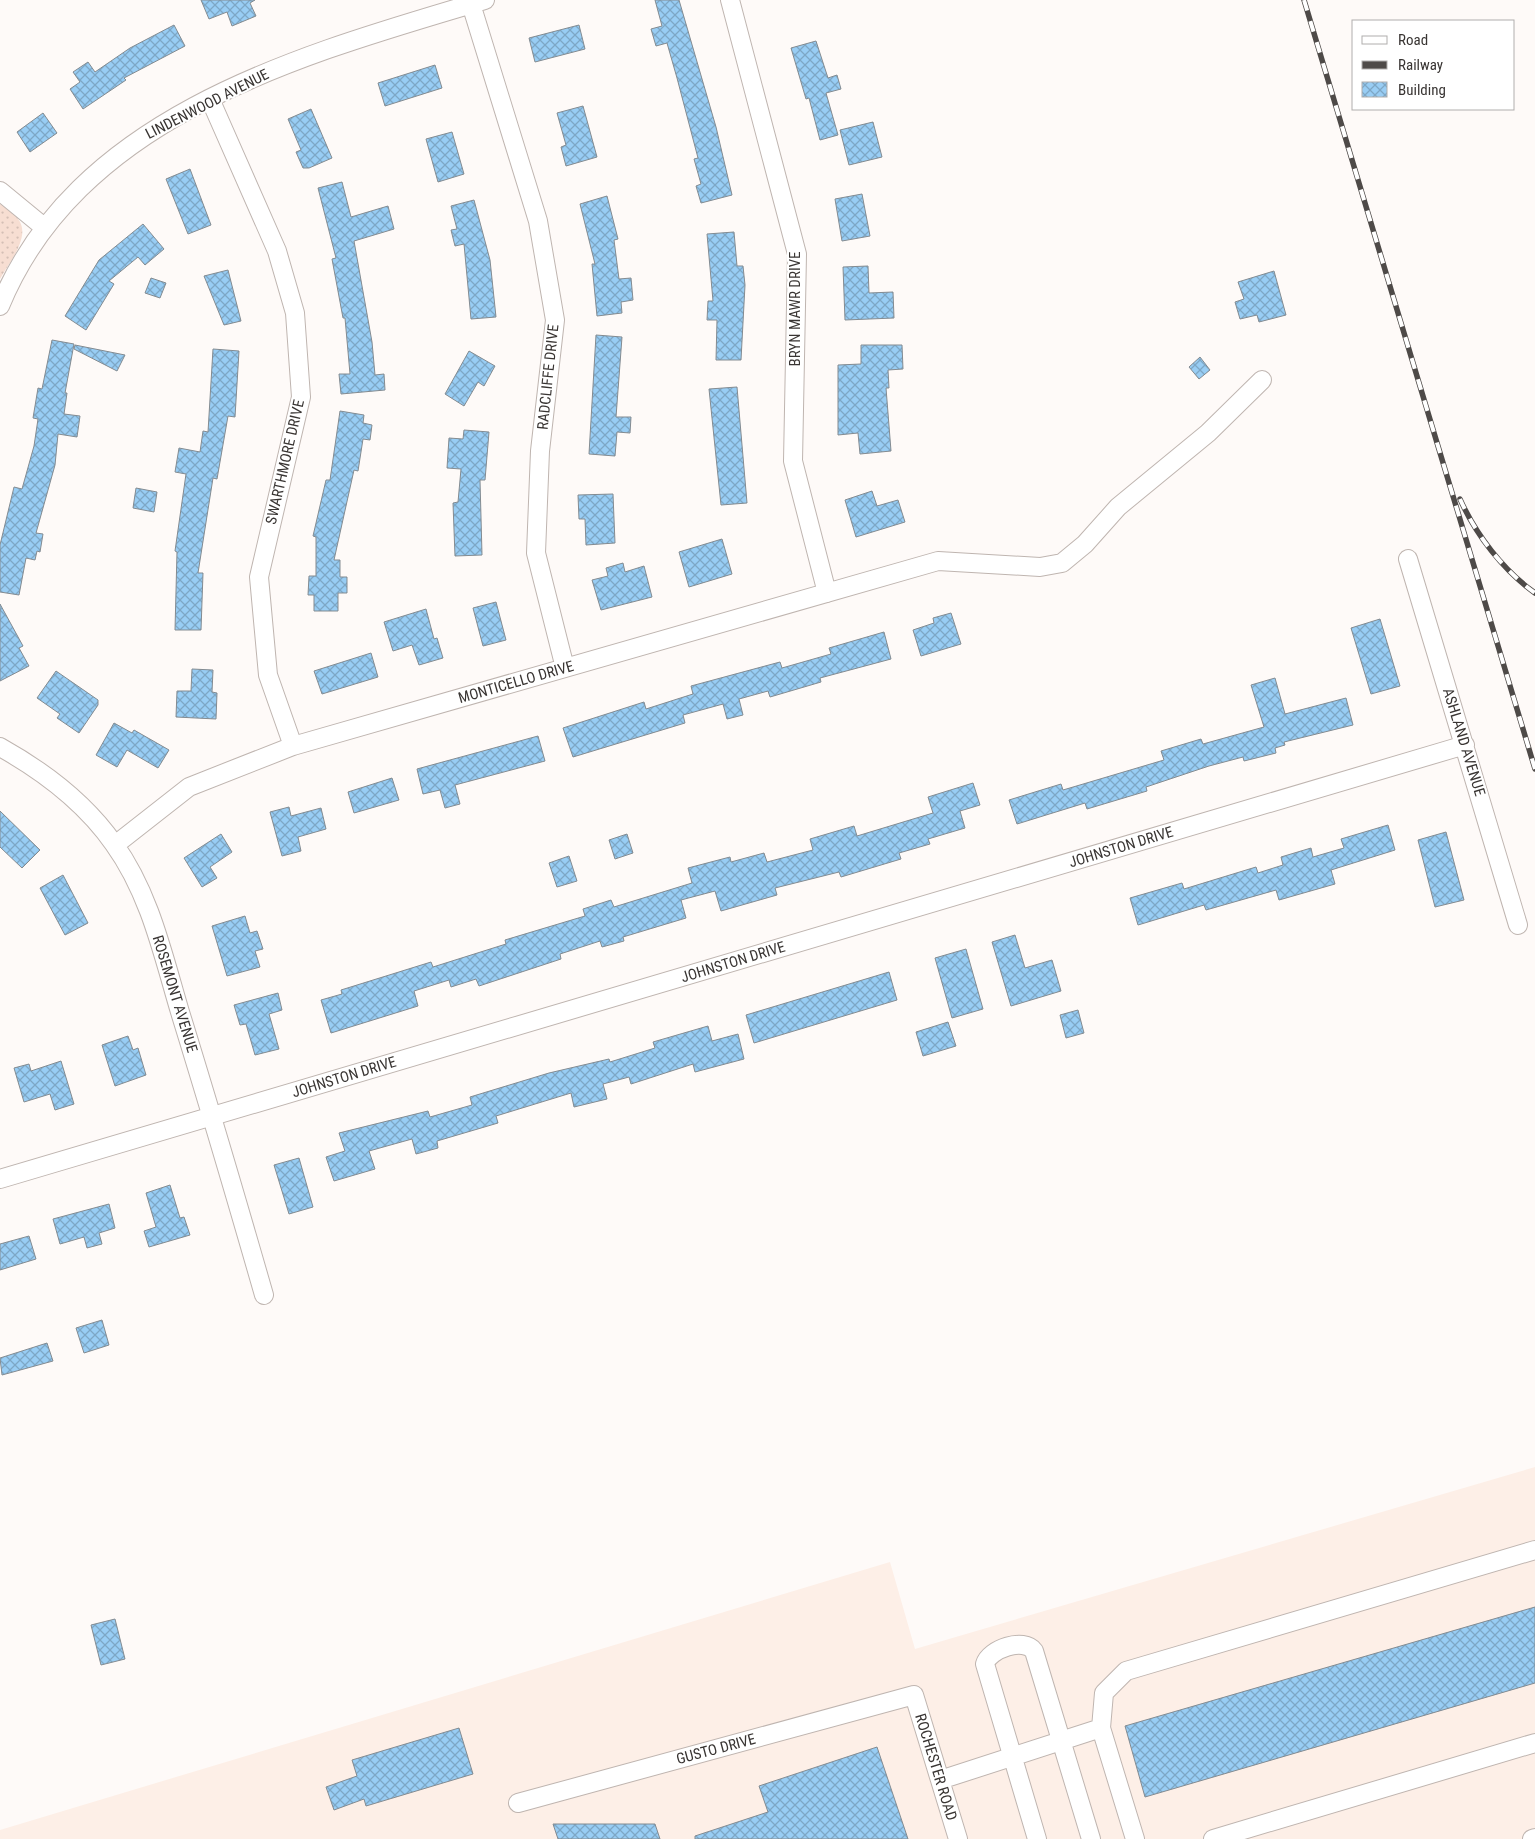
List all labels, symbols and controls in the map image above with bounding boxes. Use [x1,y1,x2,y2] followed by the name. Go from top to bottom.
[1352,20,1515,110] legend
[1398,31,1428,49] text: Road
[1398,56,1443,74] text: Railway
[142,65,272,143] street label: LINDENWOOD AVENUE
[1398,81,1446,99] text: Building
[786,252,804,366] street label: BRYN MAWR DRIVE
[534,323,562,431] street label: RADCLIFFE DRIVE
[262,398,308,526] street label: SWARTHMORE DRIVE
[456,657,576,707] street label: MONTICELLO DRIVE
[1439,686,1489,798] street label: ASHLAND AVENUE
[1067,823,1175,871] street label: JOHNSTON DRIVE
[149,933,201,1055] street label: ROSEMONT AVENUE
[679,938,787,986] street label: JOHNSTON DRIVE
[290,1053,398,1101] street label: JOHNSTON DRIVE
[911,1711,961,1823] street label: ROCHESTER ROAD
[674,1730,758,1768] street label: GUSTO DRIVE

